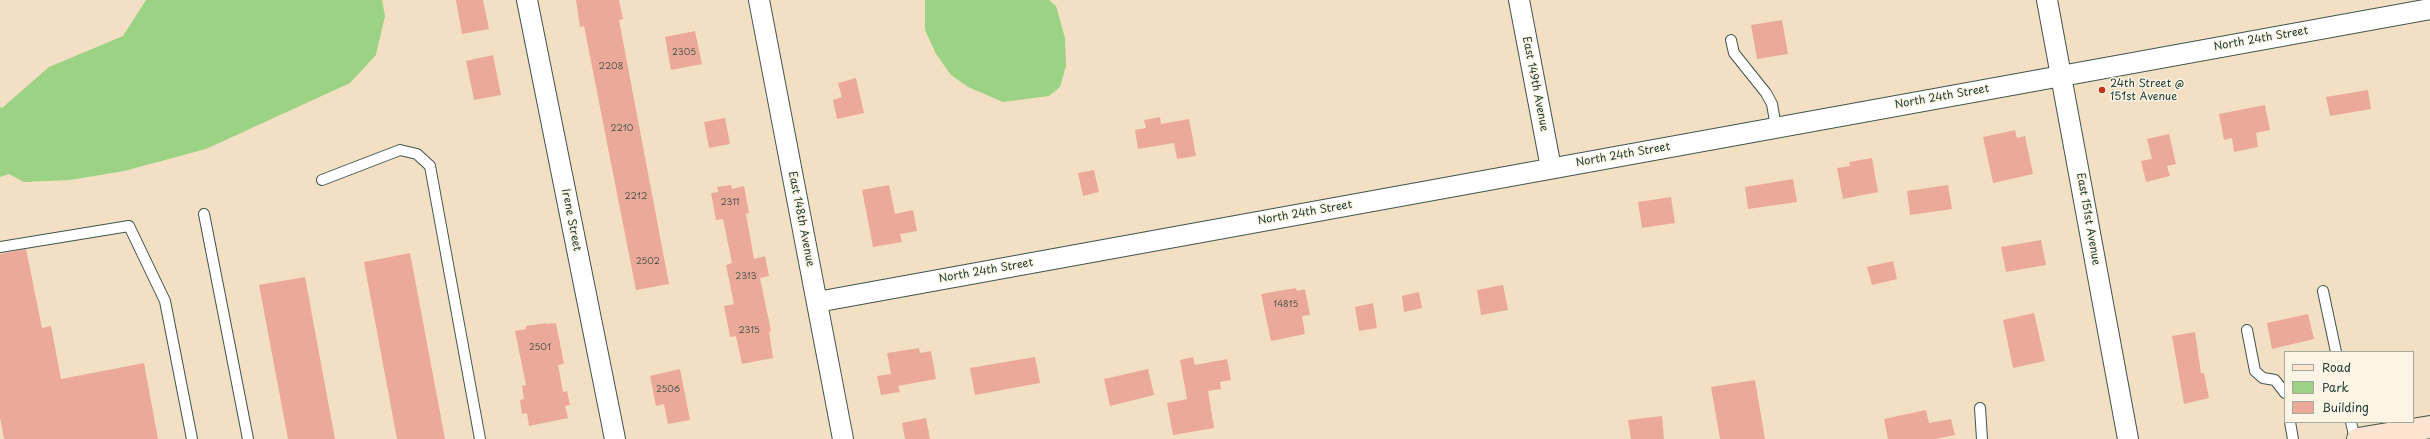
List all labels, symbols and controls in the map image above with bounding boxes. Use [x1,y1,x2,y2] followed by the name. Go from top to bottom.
[2213,24,2309,54] street label: North 24th Street
[1519,35,1551,133] street label: East 149th Avenue
[672,48,696,58] house number: 2305
[598,62,624,72] house number: 2208
[2110,77,2184,103] place label: 24th Street @ 151st Avenue
[1894,82,1990,112] street label: North 24th Street
[2097,85,2107,95] marker: 24th Street @ 151st Avenue
[611,124,633,134] house number: 2210
[1575,140,1671,170] street label: North 24th Street
[785,170,817,268] street label: East 148th Avenue
[2073,172,2103,266] street label: East 151st Avenue
[558,188,584,252] street label: Irene Street
[625,192,647,202] house number: 2212
[721,198,739,208] house number: 2311
[1257,198,1353,228] street label: North 24th Street
[938,256,1034,286] street label: North 24th Street
[636,257,660,267] house number: 2502
[735,272,757,282] house number: 2313
[1274,300,1298,310] house number: 14815
[738,326,760,336] house number: 2315
[529,343,551,353] house number: 2501
[2284,351,2414,423] legend
[2322,358,2351,376] text: Road
[2322,378,2349,396] text: Park
[656,385,680,395] house number: 2506
[2322,398,2369,416] text: Building

